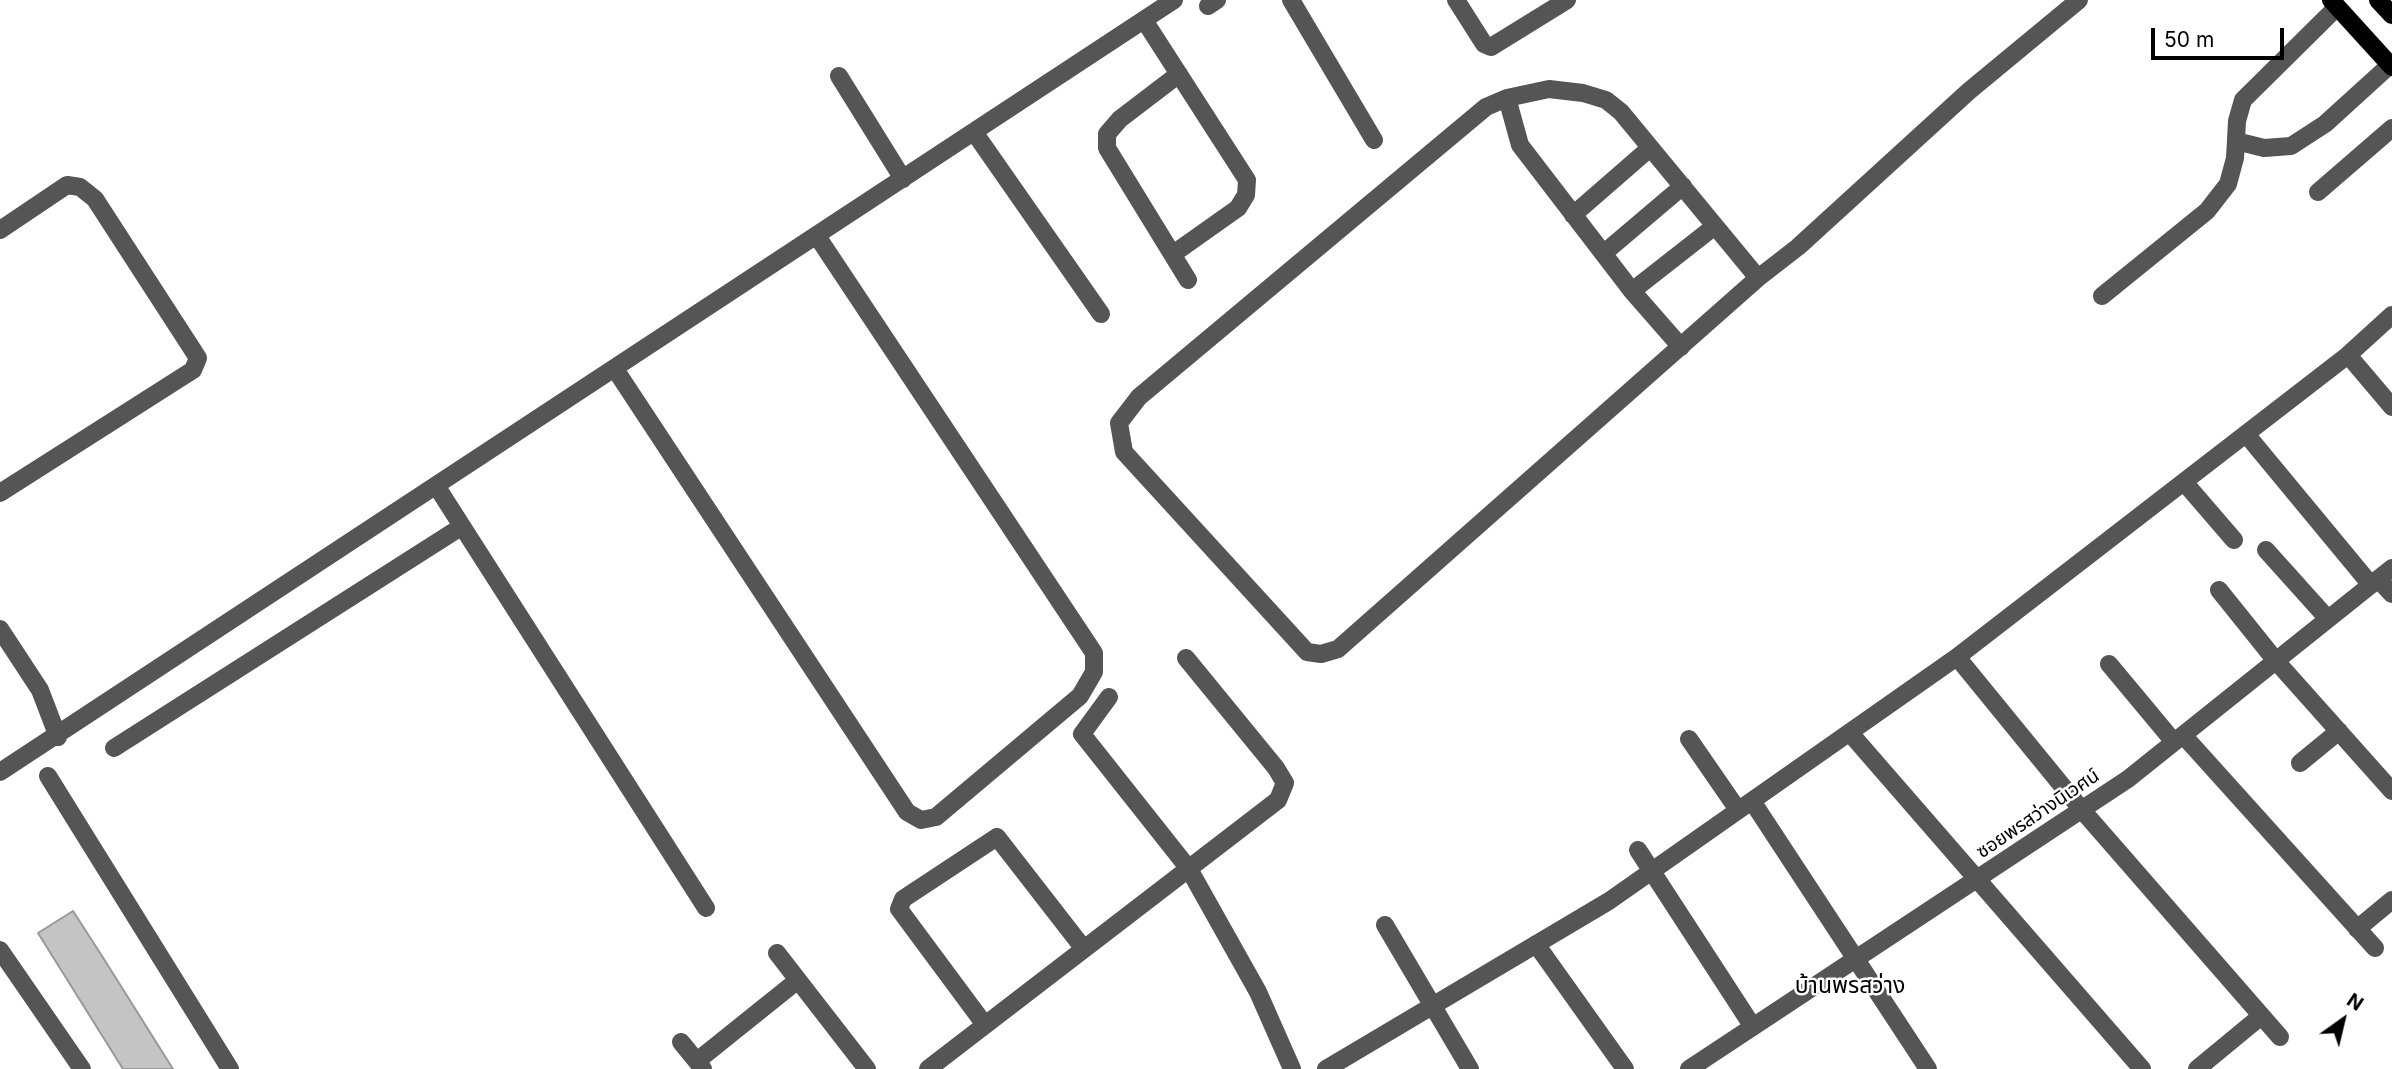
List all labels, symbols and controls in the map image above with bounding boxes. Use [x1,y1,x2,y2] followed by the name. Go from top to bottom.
[2154,14,2287,58] scale bar
[2164,27,2214,52] text: 50 m
[1972,764,2104,864] street label: ซอยพรสว่างนิเวศน์
[1795,972,1905,1000] district label: บ้านพรสว่าง
[2308,985,2378,1055] north arrow
[2343,989,2367,1016] text: N

